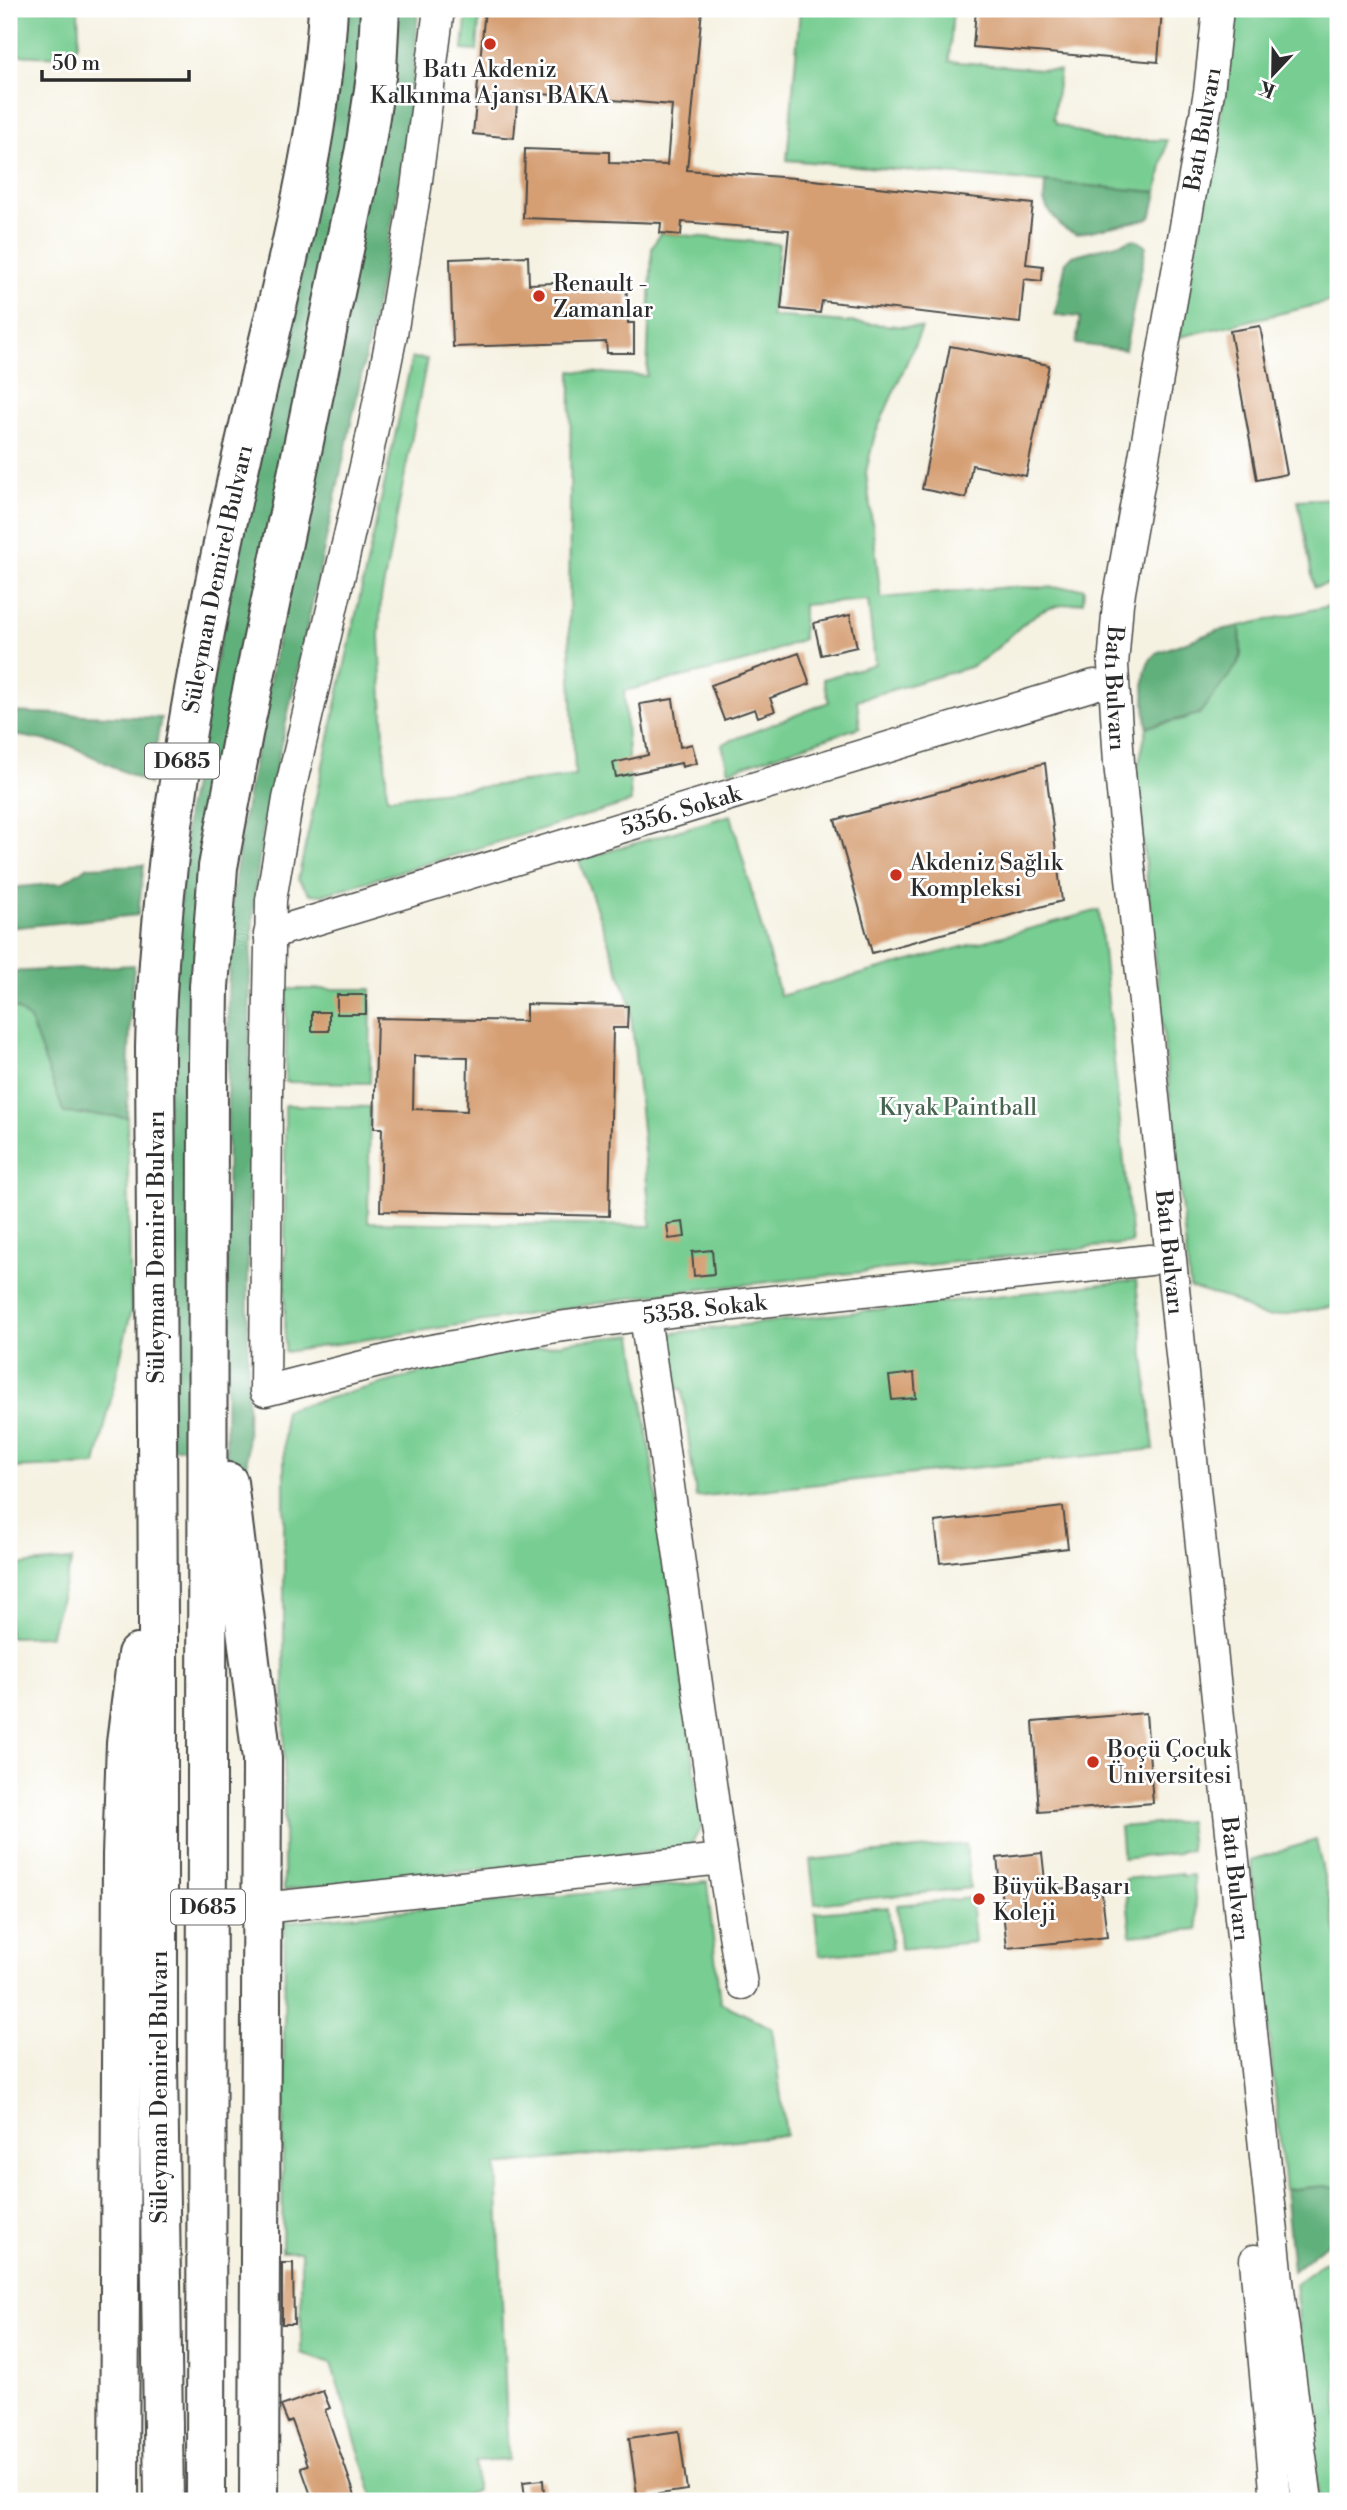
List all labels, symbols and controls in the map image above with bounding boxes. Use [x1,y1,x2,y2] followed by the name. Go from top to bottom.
[482,36,498,52] marker: Batı Akdeniz Kalkınma Ajansı BAKA
[42,38,189,82] scale bar
[1238,38,1308,108] north arrow
[52,51,100,77] text: 50 m
[370,56,611,110] place label: Batı Akdeniz Kalkınma Ajansı BAKA
[1178,65,1228,194] street label: Batı Bulvarı
[1255,75,1279,103] text: K
[553,270,654,324] place label: Renault - Zamanlar
[531,288,547,304] marker: Renault - Zamanlar
[177,442,259,715] street label: Süleyman Demirel Bulvarı
[1098,624,1131,752] street label: Batı Bulvarı
[145,744,219,778] road number: D685
[617,779,746,842] street label: 5356. Sokak
[909,849,1064,903] place label: Akdeniz Sağlık Kompleksi
[888,867,904,883] marker: Akdeniz Sağlık Kompleksi
[879,1094,1037,1122] park label: Kıyak Paintball
[143,1111,171,1384] street label: Süleyman Demirel Bulvarı
[1149,1188,1190,1316] street label: Batı Bulvarı
[641,1289,769,1331] street label: 5358. Sokak
[1106,1736,1232,1790] place label: Boçü Çocuk Üniversitesi
[1085,1754,1101,1770] marker: Boçü Çocuk Üniversitesi
[1214,1814,1255,1943] street label: Batı Bulvarı
[992,1873,1130,1927] place label: Büyük Başarı Koleji
[171,1890,245,1924] road number: D685
[971,1891,987,1907] marker: Büyük Başarı Koleji
[146,1951,174,2224] street label: Süleyman Demirel Bulvarı

